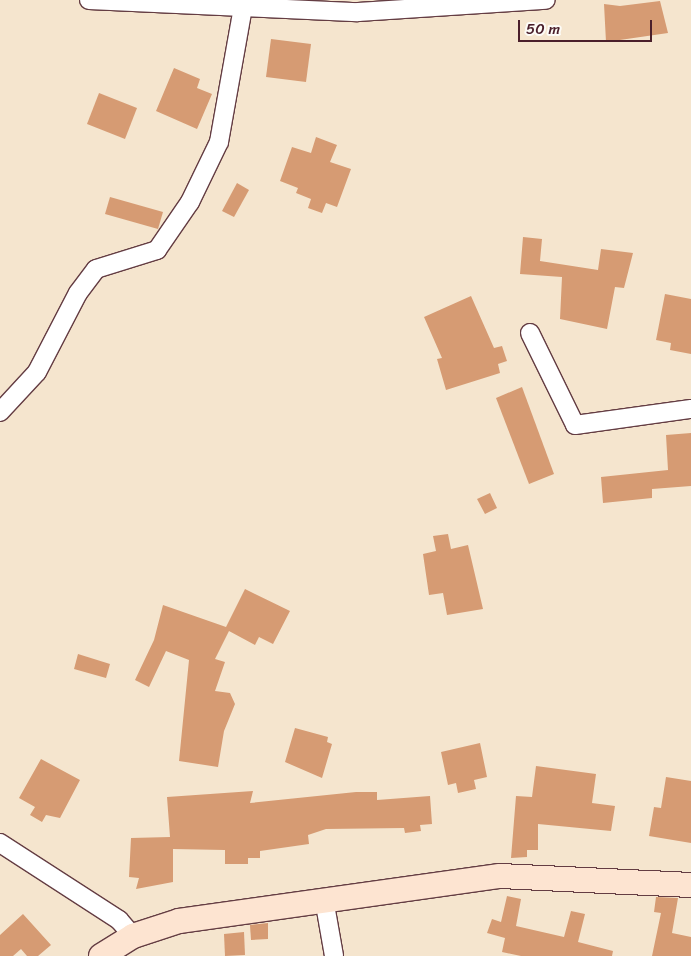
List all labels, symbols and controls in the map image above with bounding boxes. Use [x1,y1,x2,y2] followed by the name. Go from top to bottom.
[521,10,655,42] scale bar
[526,16,560,42] text: 50 m

